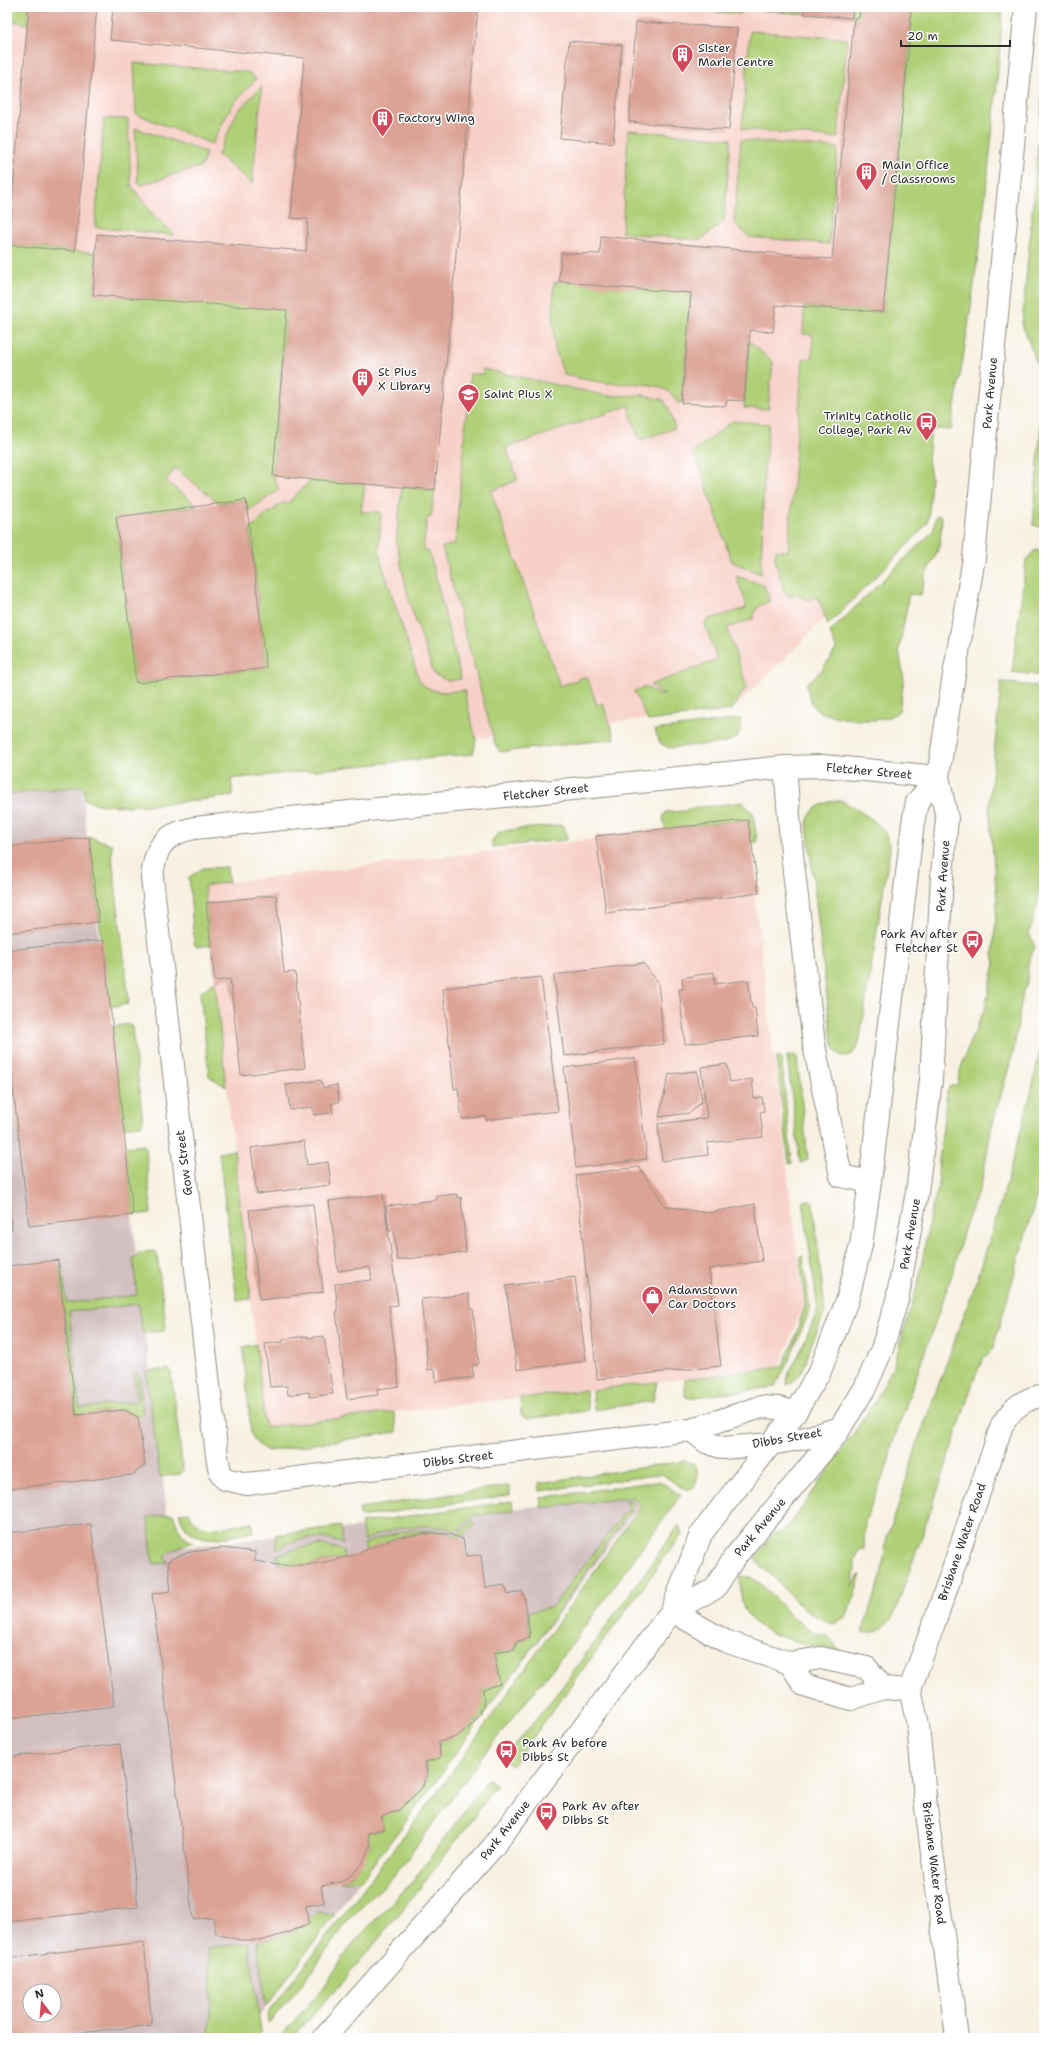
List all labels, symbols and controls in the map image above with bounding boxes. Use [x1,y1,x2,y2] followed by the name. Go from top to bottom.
[901,22,1010,48] scale bar
[907,28,938,44] text: 20 m
[698,40,774,70] place label: Sister Marie Centre
[670,42,696,75] building icon: Sister Marie Centre
[369,105,395,138] building icon: Factory Wing
[398,110,475,126] place label: Factory Wing
[882,157,956,187] place label: Main Office / Classrooms
[853,159,879,192] building icon: Main Office / Classrooms
[979,356,1001,430] street label: Park Avenue
[378,364,431,394] place label: St Pius X Library
[349,366,375,399] building icon: St Pius X Library
[455,381,481,414] school or university icon: Saint Pius X
[484,386,553,402] place label: Saint Pius X
[818,408,912,438] place label: Trinity Catholic College, Park Av
[914,410,940,443] bus stop icon: Trinity Catholic College, Park Av
[825,759,913,783] street label: Fletcher Street
[502,780,590,804] street label: Fletcher Street
[933,839,954,913] street label: Park Avenue
[880,926,958,956] place label: Park Av after Fletcher St
[960,928,986,961] bus stop icon: Park Av after Fletcher St
[172,1129,196,1197] street label: Gow Street
[896,1197,924,1271] street label: Park Avenue
[668,1282,738,1312] place label: Adamstown Car Doctors
[640,1284,666,1317] shop icon: Adamstown Car Doctors
[751,1424,823,1452] street label: Dibbs Street
[422,1447,494,1471] street label: Dibbs Street
[934,1481,990,1603] street label: Brisbane Water Road
[731,1494,789,1560] street label: Park Avenue
[522,1735,608,1765] place label: Park Av before Dibbs St
[494,1737,520,1770] bus stop icon: Park Av before Dibbs St
[476,1796,534,1863] street label: Park Avenue
[562,1798,640,1828] place label: Park Av after Dibbs St
[534,1800,560,1833] bus stop icon: Park Av after Dibbs St
[919,1801,950,1926] street label: Brisbane Water Road
[22,1983,62,2023] north arrow
[33,1985,46,2002] text: N

